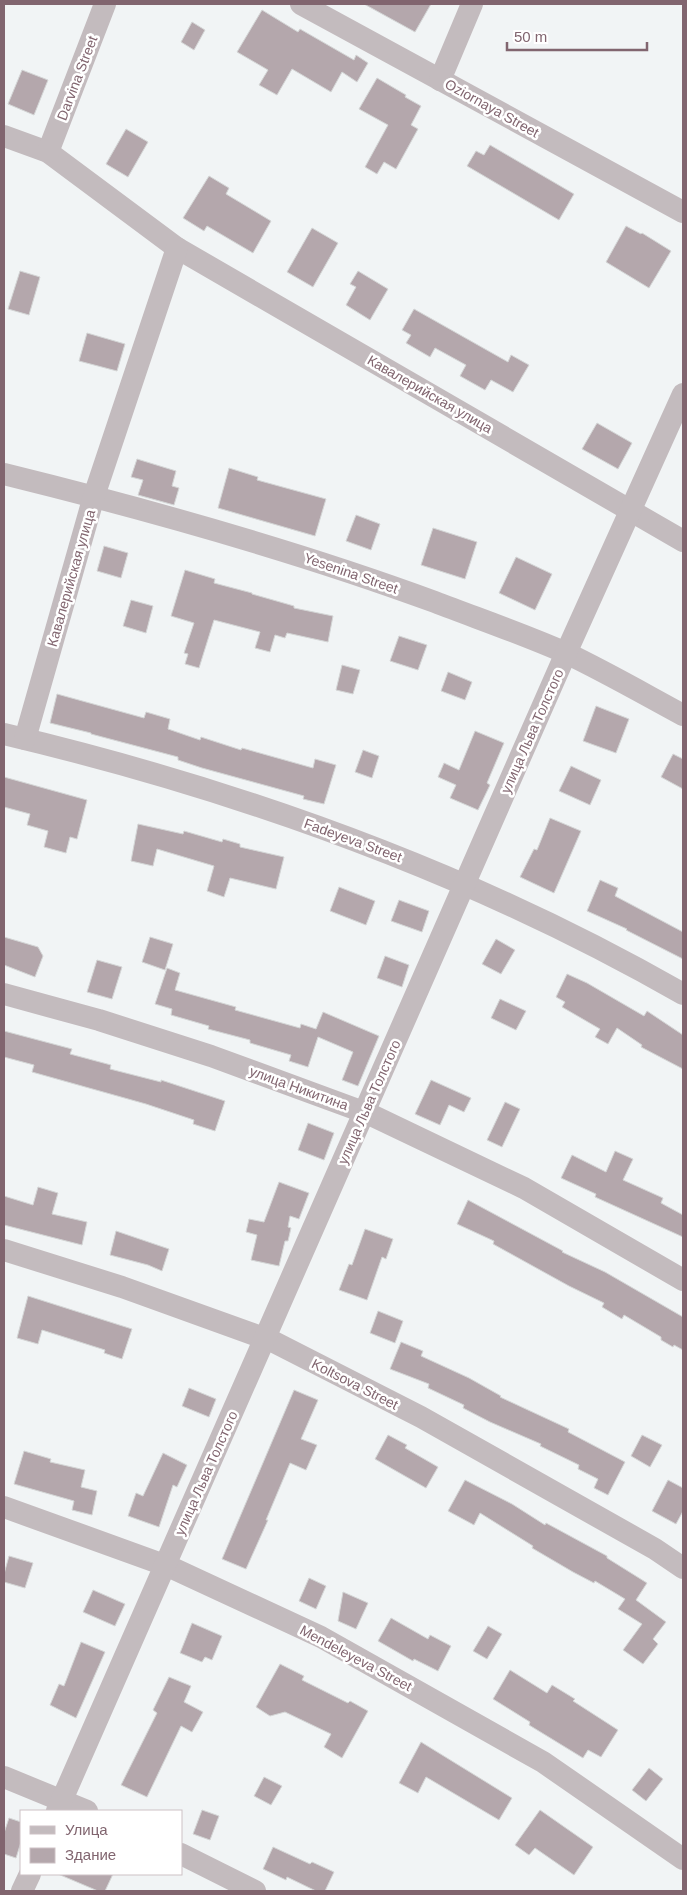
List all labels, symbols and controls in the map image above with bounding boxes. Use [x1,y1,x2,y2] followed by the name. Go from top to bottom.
[507,20,647,52] scale bar
[514,28,547,45] text: 50 m
[53,33,101,123] street label: Darvina Street
[442,76,542,141] street label: Oziornaya Street
[365,352,495,436] street label: Кавалерийская улица
[44,508,98,648] street label: Кавалерийская улица
[302,549,400,597] street label: Yesenina Street
[497,666,567,796] street label: улица Льва Толстого
[302,815,404,865] street label: Fadeyeva Street
[334,1037,404,1167] street label: улица Льва Толстого
[247,1063,351,1113] street label: улица Никитина
[309,1355,401,1413] street label: Koltsova Street
[171,1408,241,1538] street label: улица Льва Толстого
[297,1622,415,1694] street label: Mendeleyeva Street
[20,1810,182,1875] legend
[65,1821,108,1838] text: Улица
[65,1846,116,1863] text: Здание

